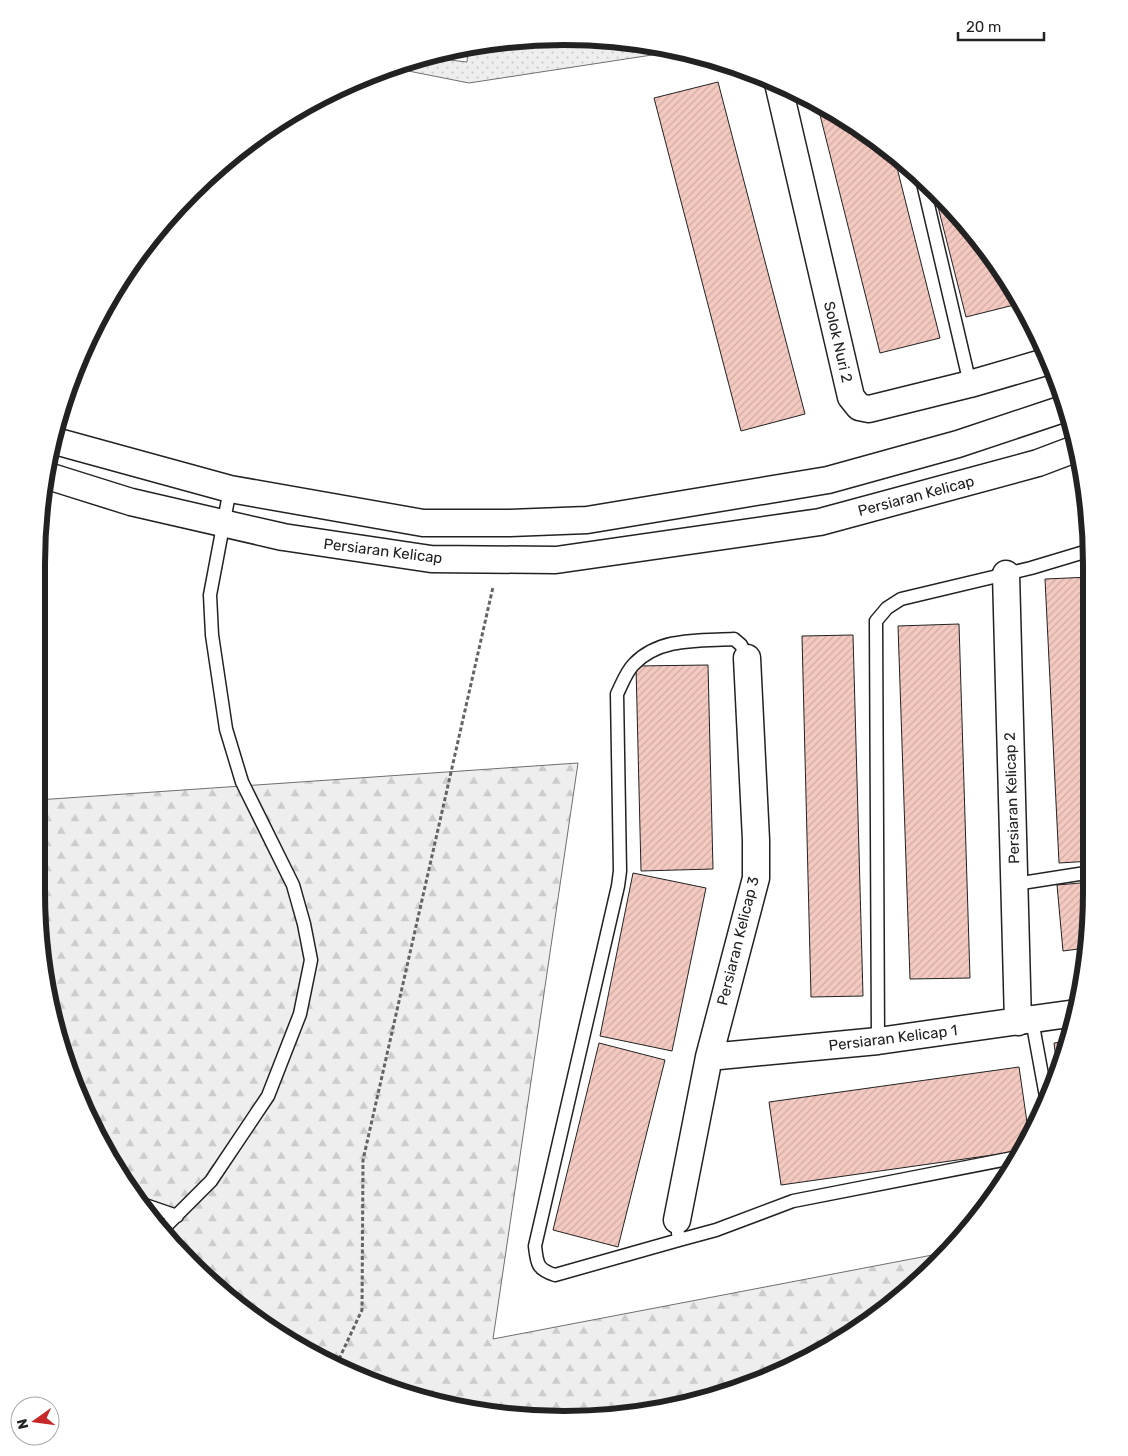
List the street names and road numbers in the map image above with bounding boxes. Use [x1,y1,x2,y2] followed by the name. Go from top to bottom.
[820,300,856,385] street label: Solok Nuri 2
[856,472,976,520] street label: Persiaran Kelicap
[323,535,443,567] street label: Persiaran Kelicap
[1001,732,1023,864] street label: Persiaran Kelicap 2
[713,875,763,1007] street label: Persiaran Kelicap 3
[828,1021,958,1055] street label: Persiaran Kelicap 1

